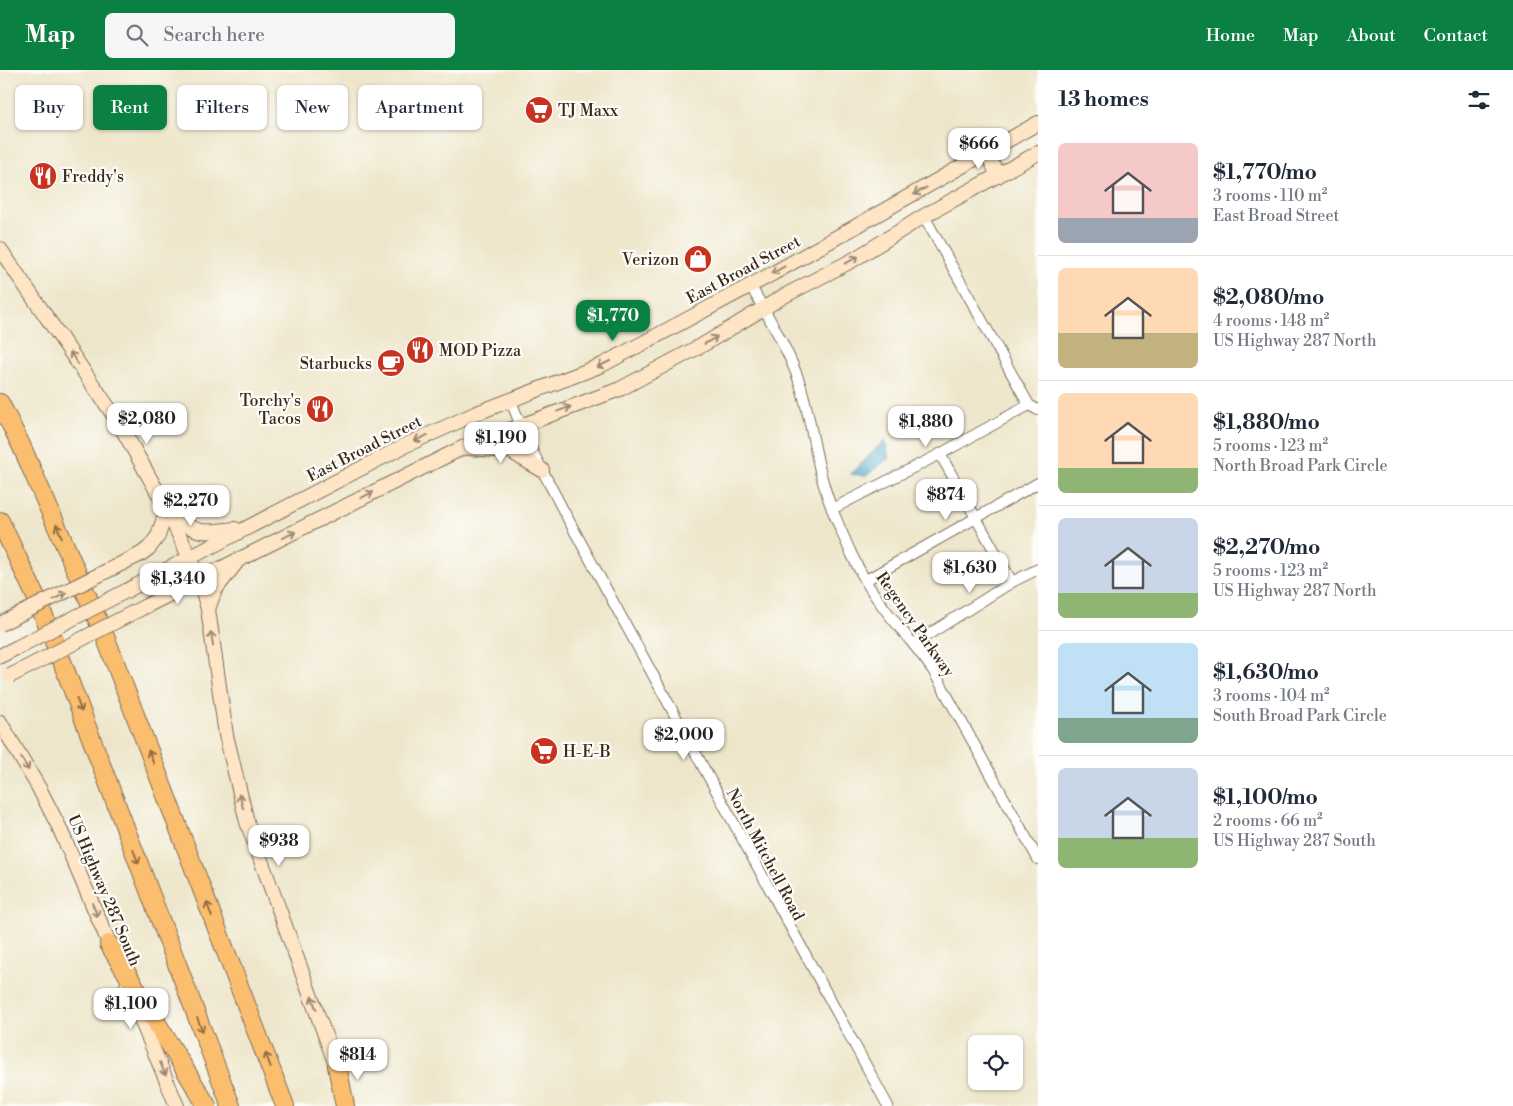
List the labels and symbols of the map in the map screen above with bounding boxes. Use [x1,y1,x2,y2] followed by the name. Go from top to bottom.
[524,95,554,125] supermarket icon: TJ Maxx
[558,101,619,121] place label: TJ Maxx
[949,128,1009,170] pin: $666
[28,161,58,191] restaurant icon: Freddy's
[62,167,124,187] place label: Freddy's
[913,186,927,196] one-way arrow
[683,231,804,308] street label: East Broad Street
[683,244,713,274] shop icon: Verizon
[621,250,679,270] place label: Verizon
[845,255,859,265] one-way arrow
[771,266,786,276] one-way arrow
[572,300,654,342] pin: $1,770
[405,335,435,365] restaurant icon: MOD Pizza
[703,335,718,345] one-way arrow
[439,341,522,361] place label: MOD Pizza
[376,348,406,378] cafe icon: Starbucks
[69,351,79,365] one-way arrow
[300,354,372,374] place label: Starbucks
[597,359,612,369] one-way arrow
[240,391,301,429] place label: Torchy's Tacos
[305,394,335,424] restaurant icon: Torchy's Tacos
[106,402,188,445] pin: $2,080
[556,404,571,413] one-way arrow
[885,406,967,448] pin: $1,880
[304,411,425,486] street label: East Broad Street
[460,422,542,464] pin: $1,190
[414,433,429,443] one-way arrow
[916,478,976,521] pin: $874
[150,484,232,527] pin: $2,270
[359,490,374,499] one-way arrow
[54,524,64,539] one-way arrow
[281,530,296,539] one-way arrow
[929,552,1011,594] pin: $1,630
[137,562,219,605] pin: $1,340
[871,568,959,681] street label: Regency Parkway
[52,591,67,601] one-way arrow
[207,631,217,647] one-way arrow
[74,697,84,712] one-way arrow
[643,718,725,761] pin: $2,000
[529,736,559,766] supermarket icon: H-E-B
[563,742,611,762] place label: H-E-B
[146,750,155,765] one-way arrow
[21,756,31,770] one-way arrow
[722,785,808,924] street label: North Mitchell Road
[236,793,246,809] one-way arrow
[63,812,145,970] street label: US Highway 287 South
[249,824,309,867] pin: $938
[132,849,141,864] one-way arrow
[91,902,100,917] one-way arrow
[204,902,214,917] one-way arrow
[90,988,172,1030] pin: $1,100
[309,996,318,1012] one-way arrow
[196,1017,206,1032] one-way arrow
[328,1038,388,1081] pin: $814
[263,1053,272,1069] one-way arrow
[159,1061,168,1076] one-way arrow

